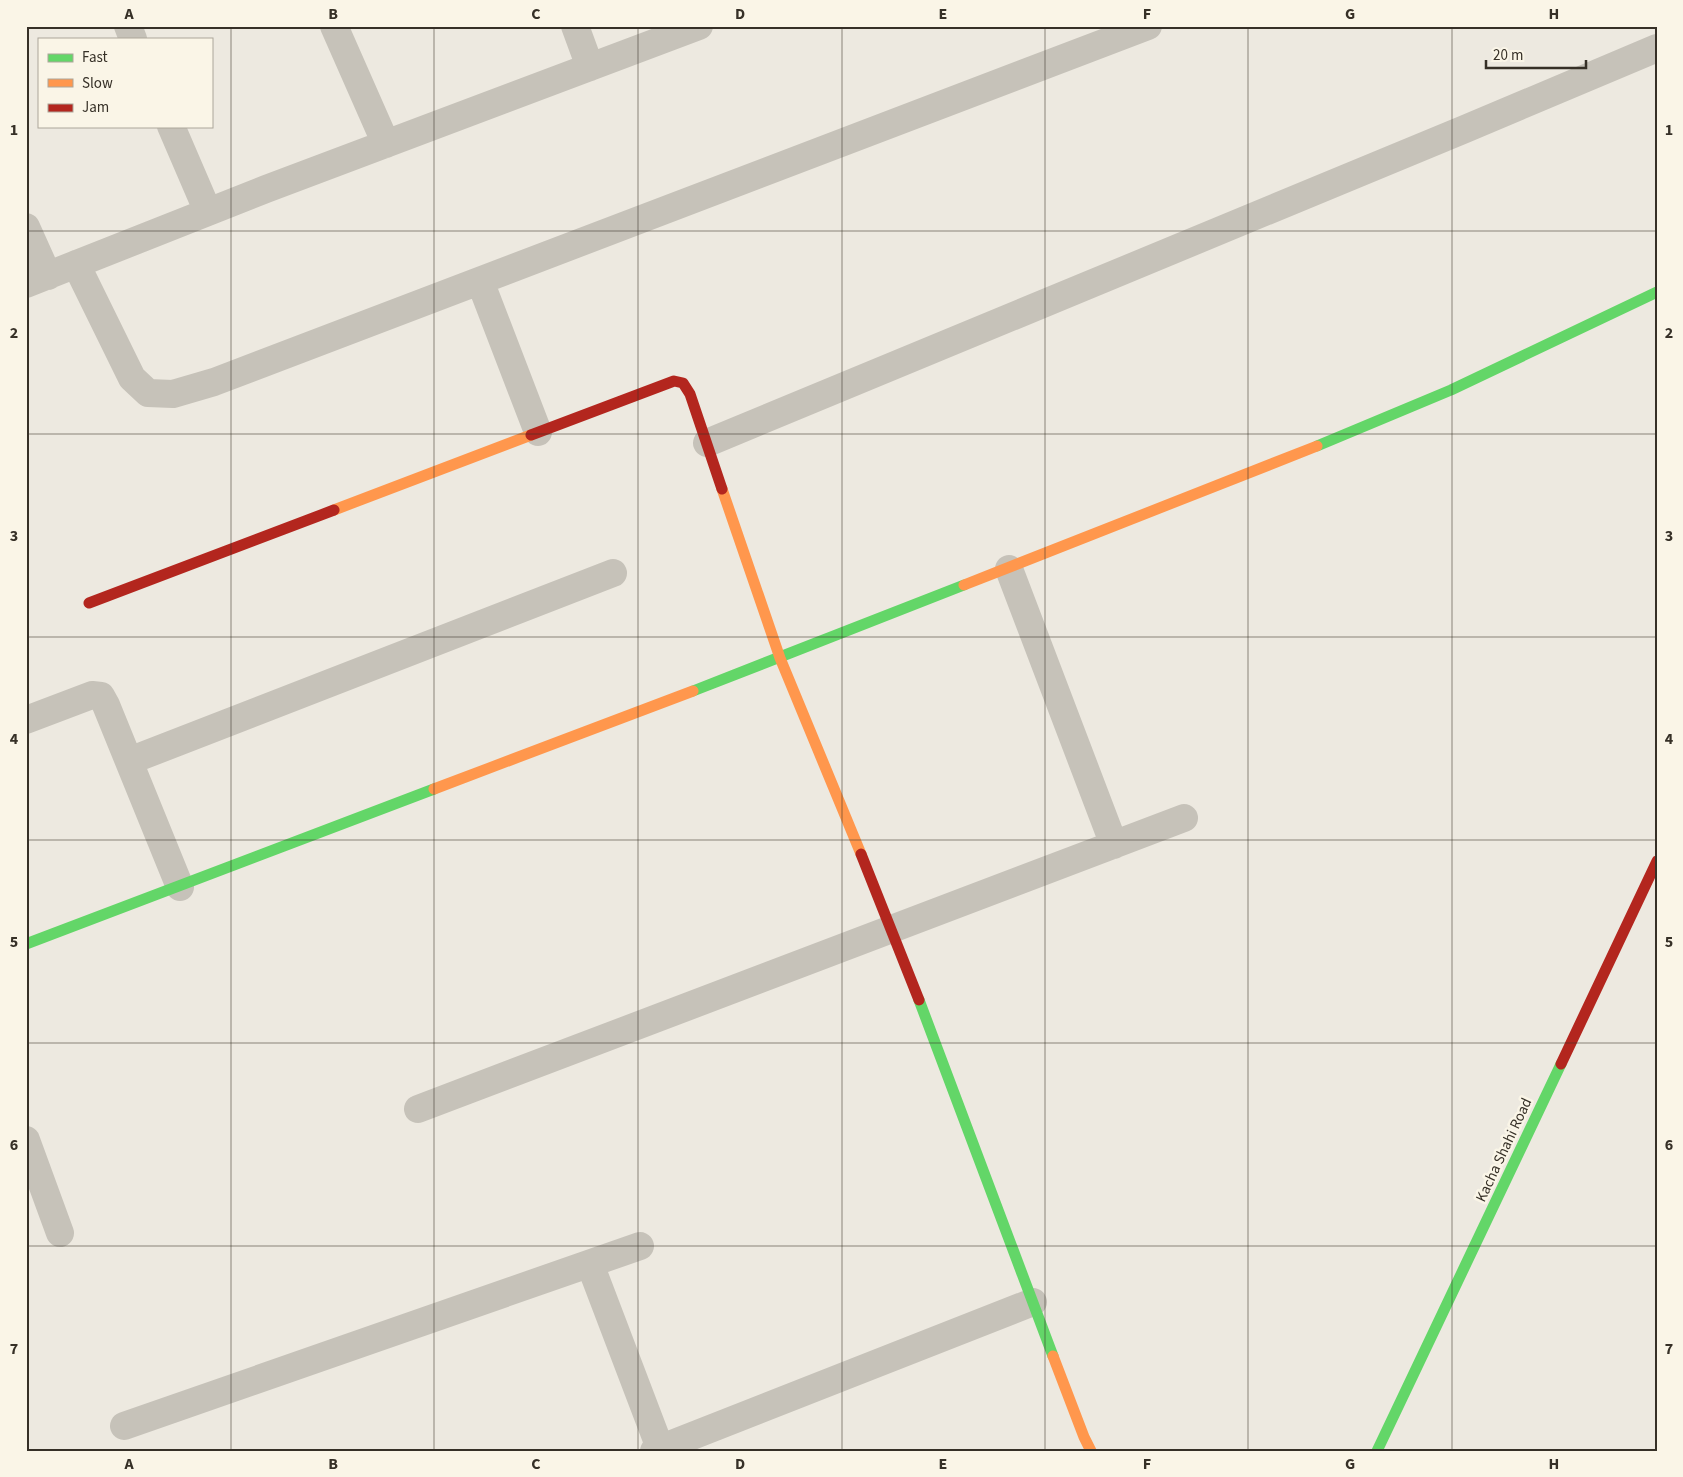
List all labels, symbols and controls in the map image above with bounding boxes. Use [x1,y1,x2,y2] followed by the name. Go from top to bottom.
[123,3,134,25] text: A
[328,3,338,25] text: B
[531,3,541,25] text: C
[735,3,745,25] text: D
[939,3,947,25] text: E
[1143,3,1151,25] text: F
[1345,3,1355,25] text: G
[1549,3,1559,25] text: H
[38,38,212,128] legend
[1486,38,1586,70] scale bar
[1493,45,1523,66] text: 20 m
[82,47,108,68] text: Fast
[82,73,113,94] text: Slow
[82,97,109,118] text: Jam
[10,119,18,141] text: 1
[1665,119,1673,141] text: 1
[10,322,18,344] text: 2
[1665,322,1673,344] text: 2
[10,525,18,547] text: 3
[1665,525,1673,547] text: 3
[10,728,19,750] text: 4
[1665,728,1674,750] text: 4
[10,931,18,953] text: 5
[1665,931,1673,953] text: 5
[1471,1095,1537,1205] street label: Kacha Shahi Road
[10,1134,18,1156] text: 6
[1665,1134,1673,1156] text: 6
[10,1338,18,1360] text: 7
[1665,1338,1673,1360] text: 7
[123,1453,134,1475] text: A
[328,1453,338,1475] text: B
[531,1453,541,1475] text: C
[735,1453,745,1475] text: D
[939,1453,947,1475] text: E
[1143,1453,1151,1475] text: F
[1345,1453,1355,1475] text: G
[1549,1453,1559,1475] text: H

